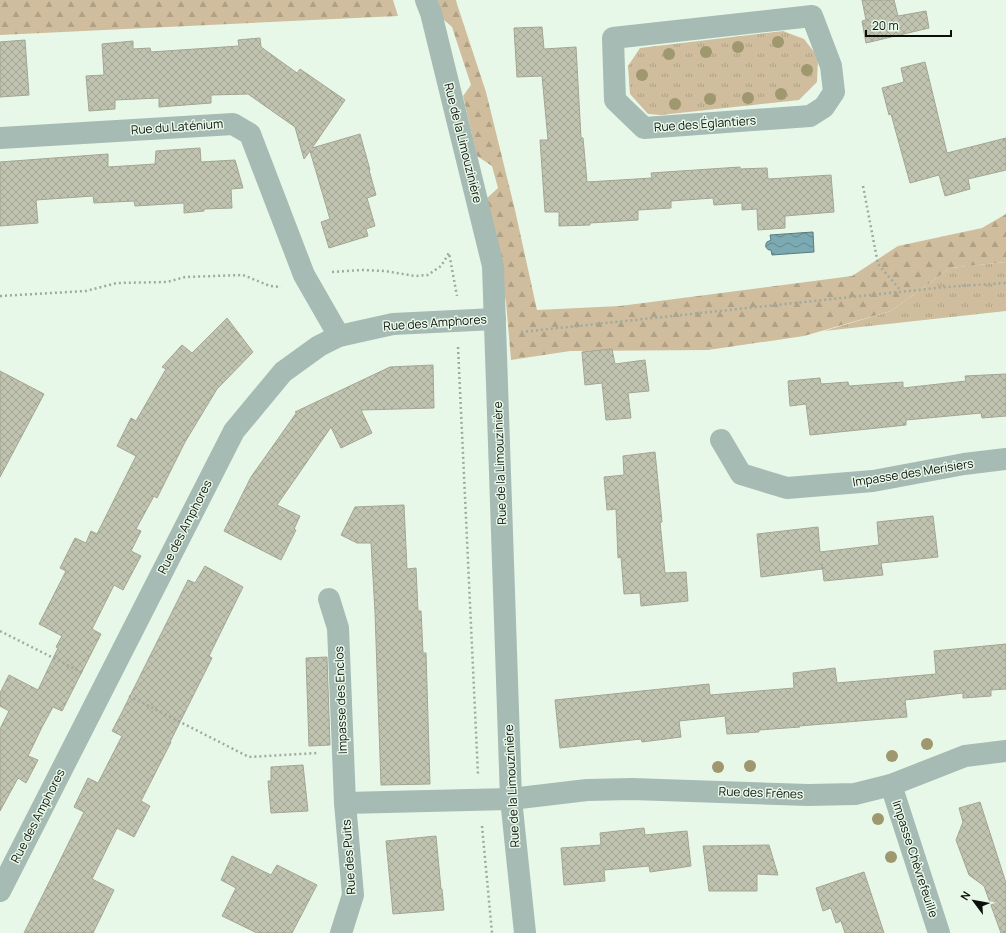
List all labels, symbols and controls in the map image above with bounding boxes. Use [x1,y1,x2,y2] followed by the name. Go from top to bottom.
[866,12,951,38] scale bar
[872,17,899,34] text: 20 m
[440,81,487,205] street label: Rue de la Limouzinière
[653,111,757,136] street label: Rue des Églantiers
[130,115,224,138] street label: Rue du Laténium
[383,310,487,335] street label: Rue des Amphores
[489,401,510,525] street label: Rue de la Limouzinière
[851,455,975,490] street label: Impasse des Merisiers
[153,477,216,577] street label: Rue des Amphores
[330,646,351,754] street label: Impasse des Enclos
[500,724,523,848] street label: Rue de la Limouzinière
[6,766,69,866] street label: Rue des Amphores
[718,783,804,802] street label: Rue des Frênes
[889,798,942,920] street label: Impasse Chèvrefeuille
[337,819,360,895] street label: Rue des Puits
[954,881,994,921] north arrow
[957,888,974,903] text: N

